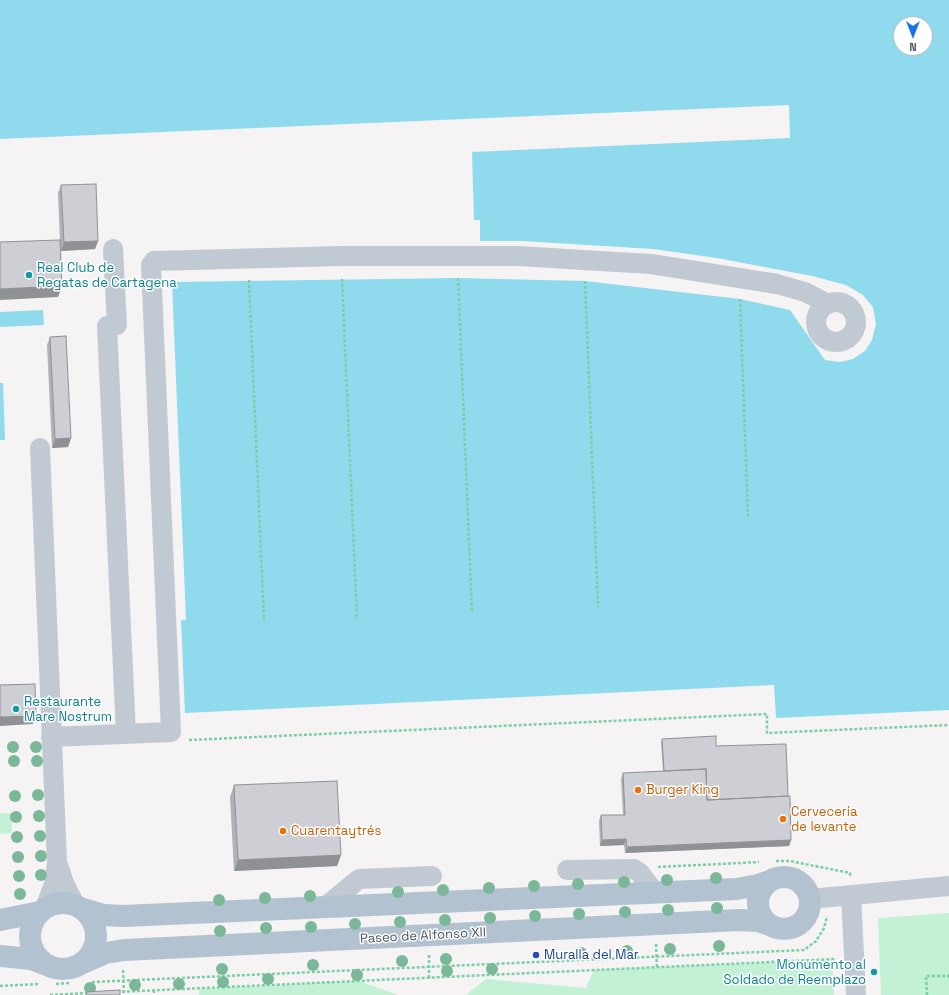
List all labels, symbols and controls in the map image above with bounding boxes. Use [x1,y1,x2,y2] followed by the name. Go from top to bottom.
[893,16,933,56] north arrow
[909,40,917,54] text: N
[37,260,177,291] place label: Real Club de Regatas de Cartagena
[24,270,34,280] marker: Real Club de Regatas de Cartagena
[24,694,112,725] place label: Restaurante Mare Nostrum
[11,704,21,714] marker: Restaurante Mare Nostrum
[646,782,719,798] place label: Burger King
[633,785,643,795] marker: Burger King
[791,804,857,835] place label: Cervecería de levante
[778,814,788,824] marker: Cervecería de levante
[291,823,381,839] place label: Cuarentaytrés
[278,826,288,836] marker: Cuarentaytrés
[360,925,486,947] street label: Paseo de Alfonso XII
[544,947,639,963] place label: Muralla del Mar
[531,950,541,960] marker: Muralla del Mar
[724,957,866,988] place label: Monumento al Soldado de Reemplazo
[869,967,879,977] marker: Monumento al Soldado de Reemplazo

